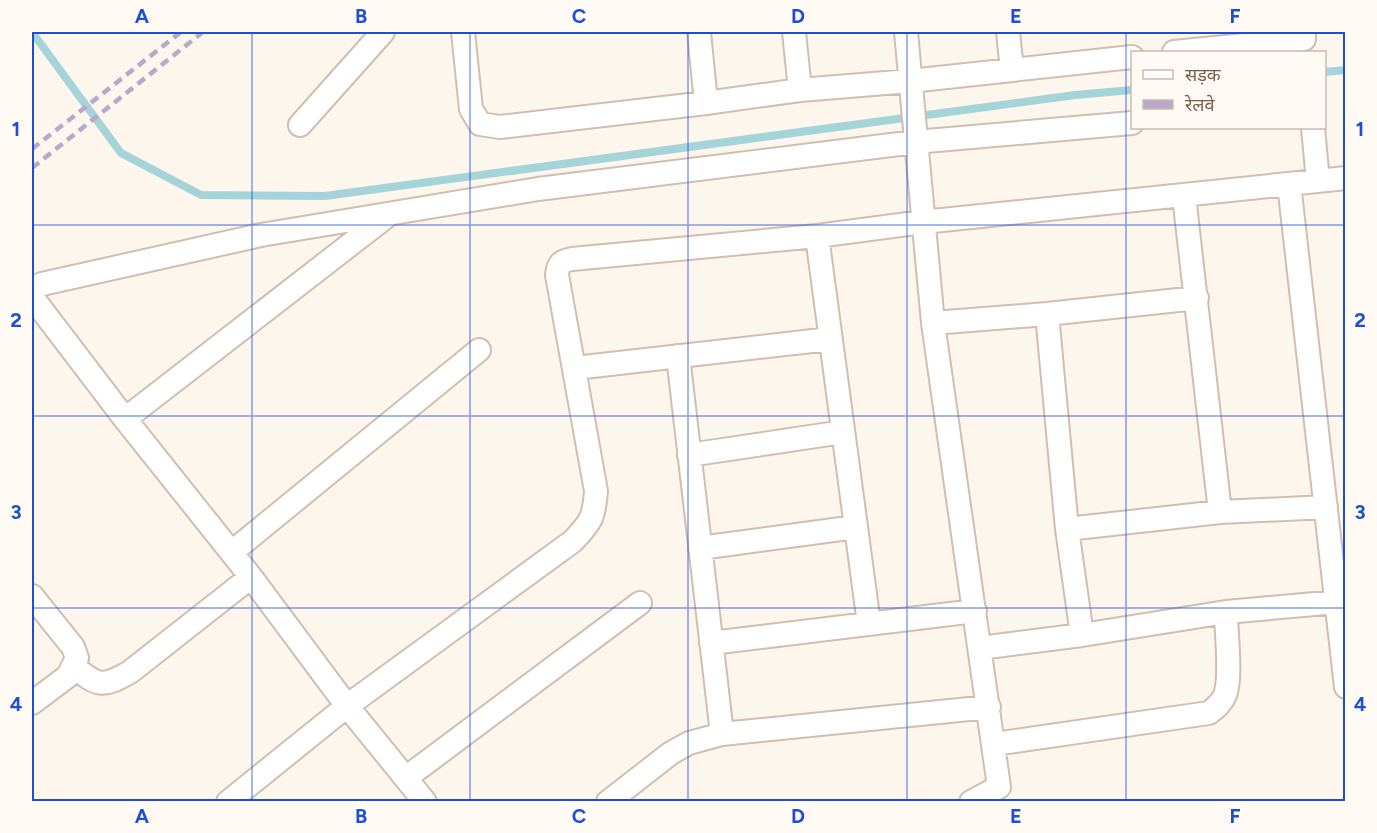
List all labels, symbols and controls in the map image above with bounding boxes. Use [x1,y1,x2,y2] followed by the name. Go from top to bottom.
[135,4,150,28] text: A
[355,4,367,28] text: B
[572,4,586,28] text: C
[791,4,805,28] text: D
[1010,4,1022,28] text: E
[1229,4,1241,28] text: F
[1131,51,1326,129] legend
[1185,64,1222,86] text: सड़क
[1184,94,1216,116] text: रेलवे
[12,117,20,141] text: 1
[1356,117,1364,141] text: 1
[10,308,22,332] text: 2
[1354,308,1366,332] text: 2
[10,500,22,524] text: 3
[1354,500,1366,524] text: 3
[10,692,23,716] text: 4
[1354,692,1367,716] text: 4
[135,804,150,828] text: A
[355,804,367,828] text: B
[572,804,586,828] text: C
[791,804,805,828] text: D
[1010,804,1022,828] text: E
[1229,804,1241,828] text: F

